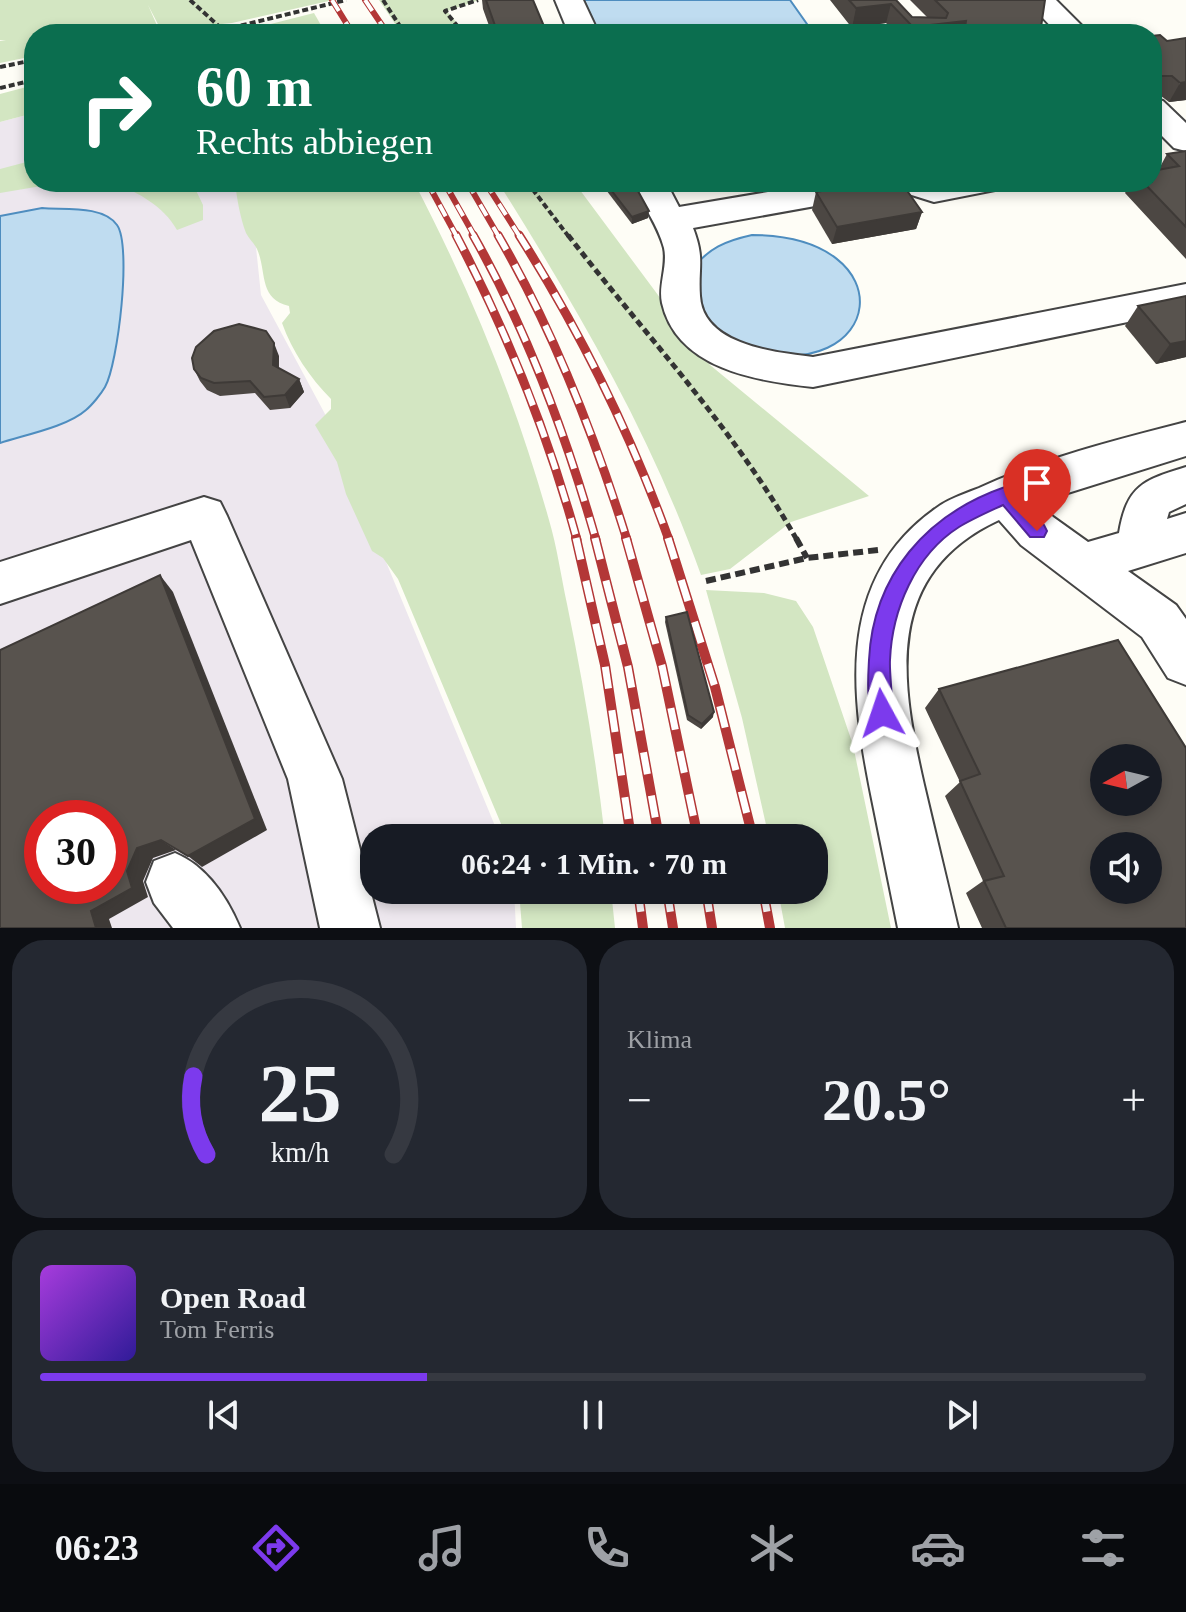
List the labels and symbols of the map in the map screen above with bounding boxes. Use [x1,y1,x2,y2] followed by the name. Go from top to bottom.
[1003,449,1071,531] pin
[840,671,924,755] position arrow
[1090,744,1162,816] north arrow
[24,800,128,904] speed limit sign: 30

